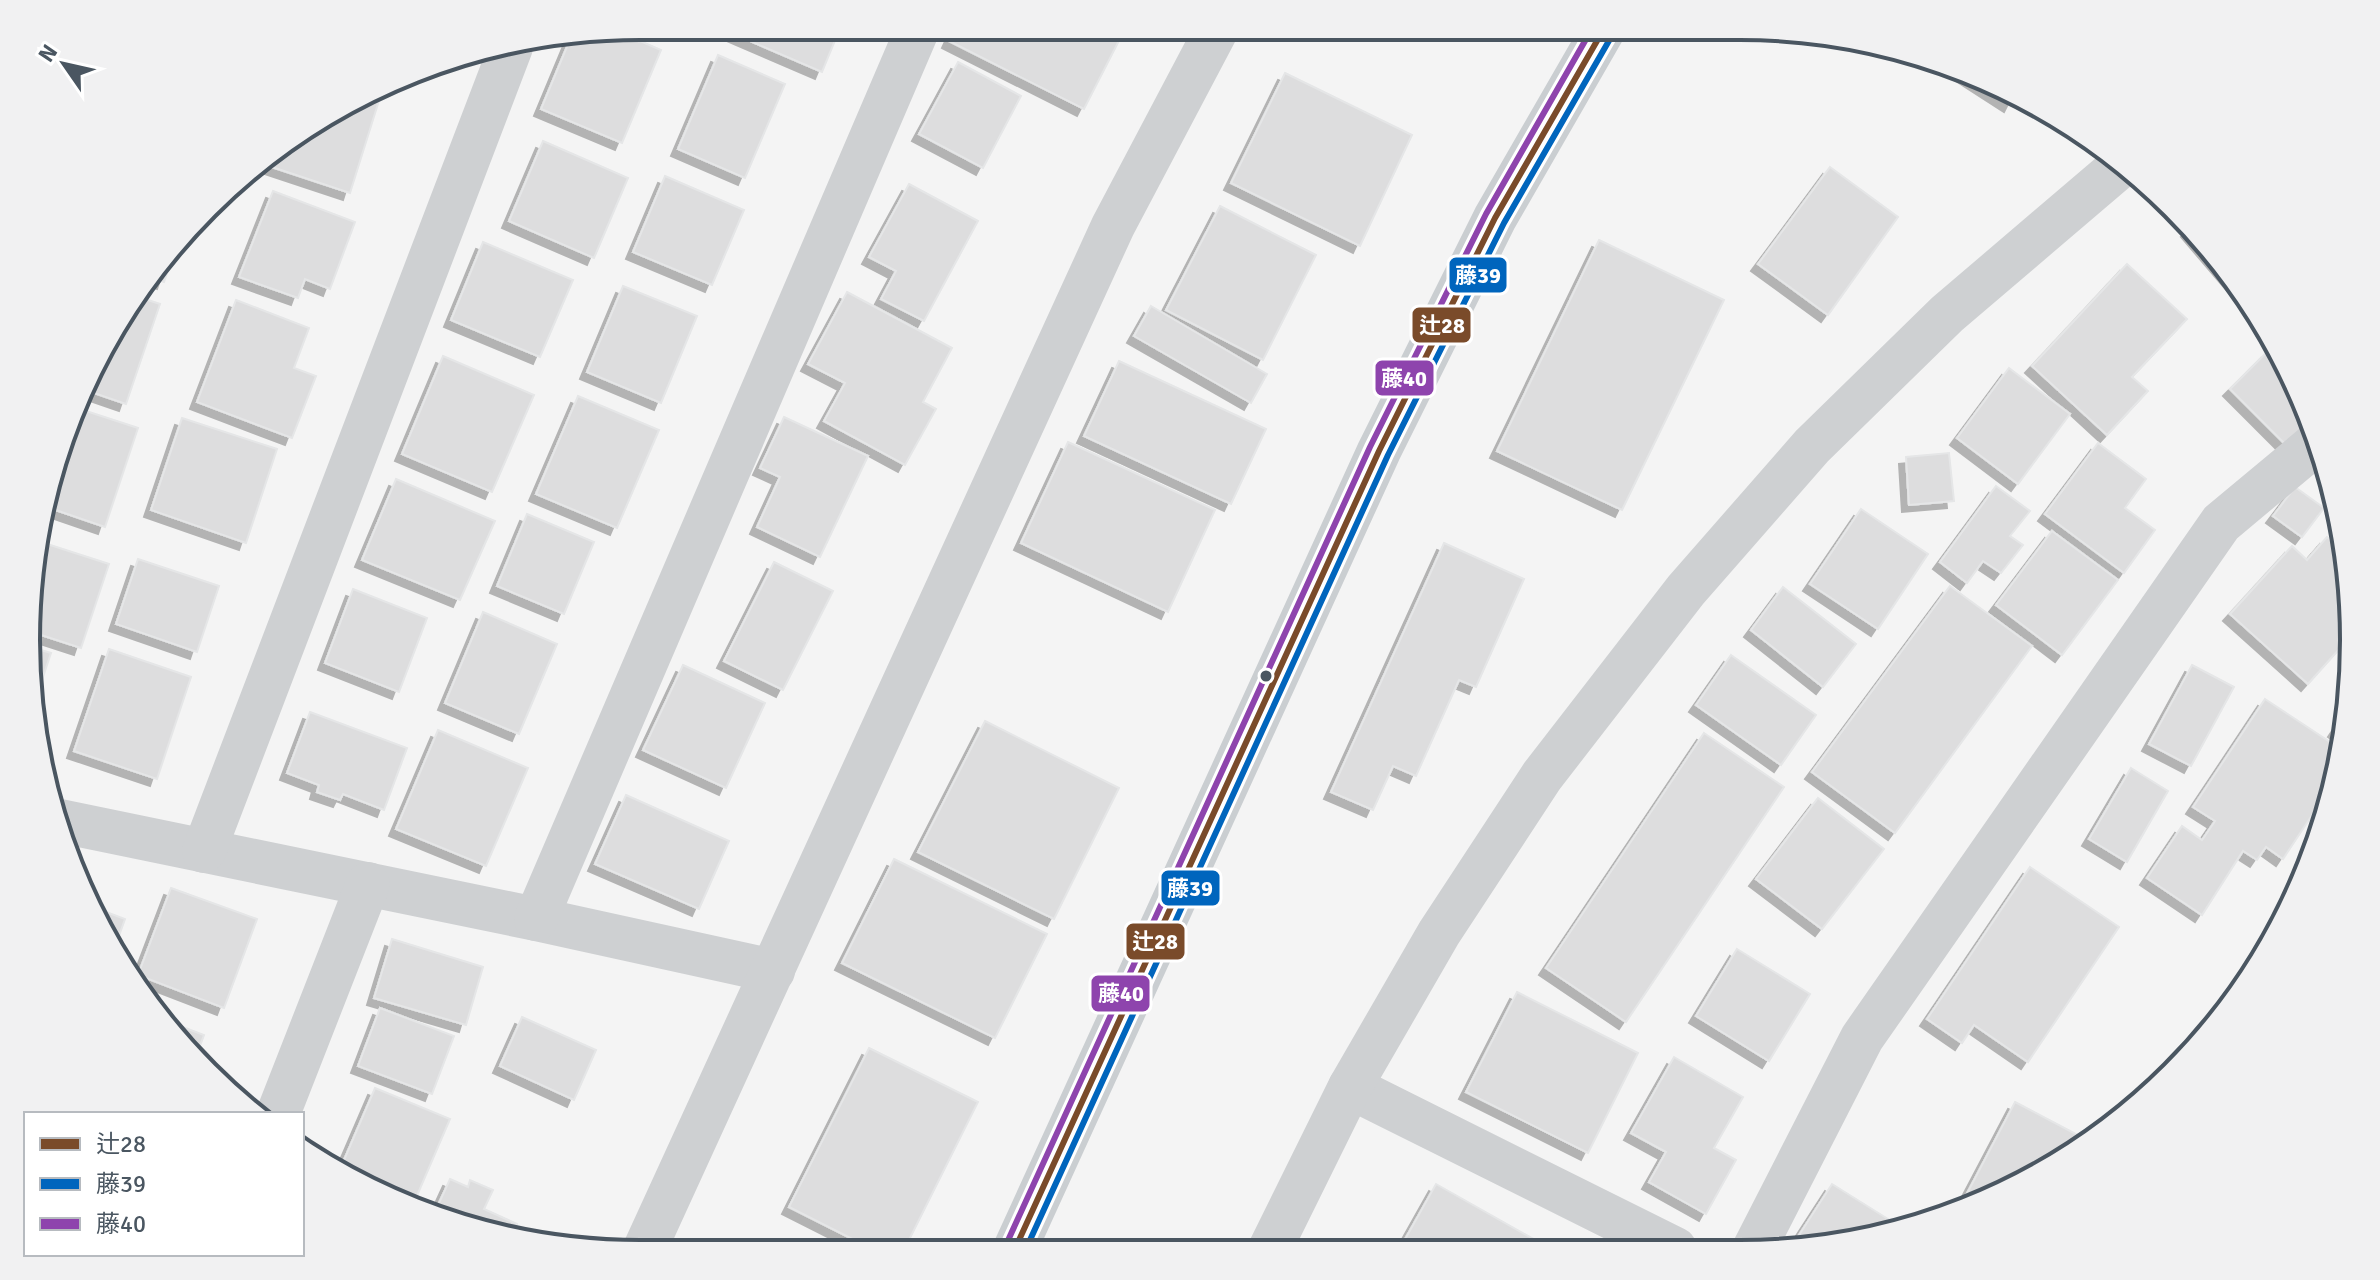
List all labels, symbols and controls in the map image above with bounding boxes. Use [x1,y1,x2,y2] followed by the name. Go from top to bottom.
[24,24,104,104] north arrow
[32,39,63,67] text: N
[1448,256,1508,294] line badge: 藤39
[1455,262,1501,289] text: 藤39
[1411,306,1472,344] line badge: 辻28
[1419,312,1465,339] text: 辻28
[1374,359,1435,397] line badge: 藤40
[1381,365,1427,392] text: 藤40
[1258,668,1274,684] unlabelled marker
[1160,869,1221,907] line badge: 藤39
[1167,875,1213,902] text: 藤39
[1125,922,1186,961] line badge: 辻28
[1132,928,1178,955] text: 辻28
[1090,974,1151,1013] line badge: 藤40
[1098,980,1144,1007] text: 藤40
[24,1112,304,1256] legend
[96,1129,146,1159] text: 辻28
[96,1169,146,1199] text: 藤39
[96,1209,146,1239] text: 藤40

